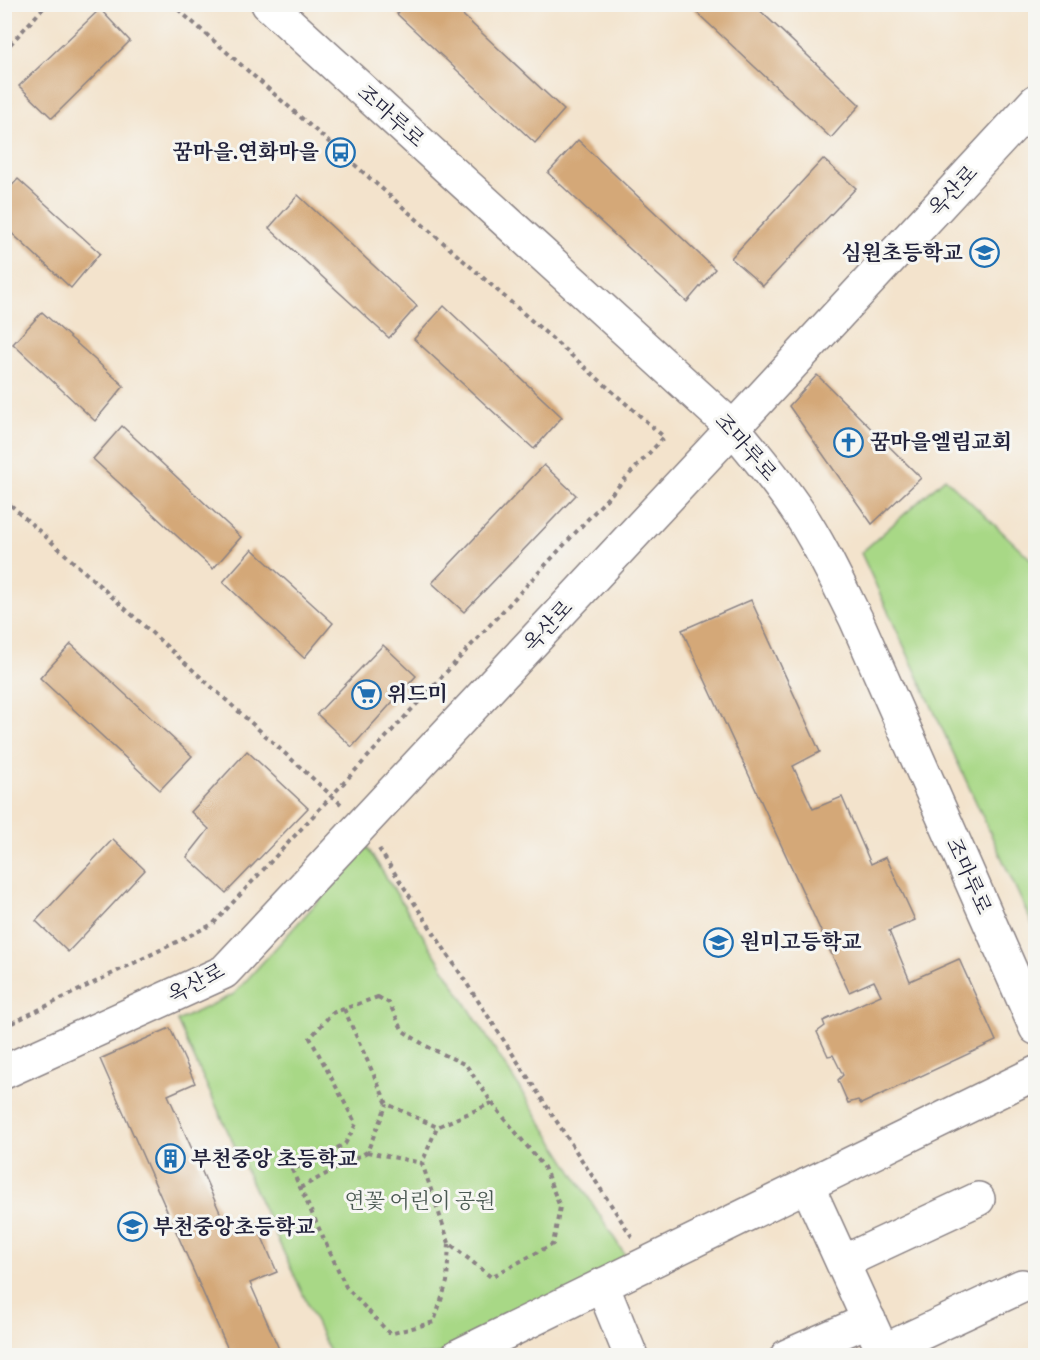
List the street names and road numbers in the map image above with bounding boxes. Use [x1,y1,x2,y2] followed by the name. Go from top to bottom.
[351,80,429,154] street label: 조마루로
[923,161,985,223] street label: 옥산로
[708,409,782,487] street label: 조마루로
[518,596,580,658] street label: 옥산로
[939,834,996,919] street label: 조마루로
[163,958,230,1011] street label: 옥산로

